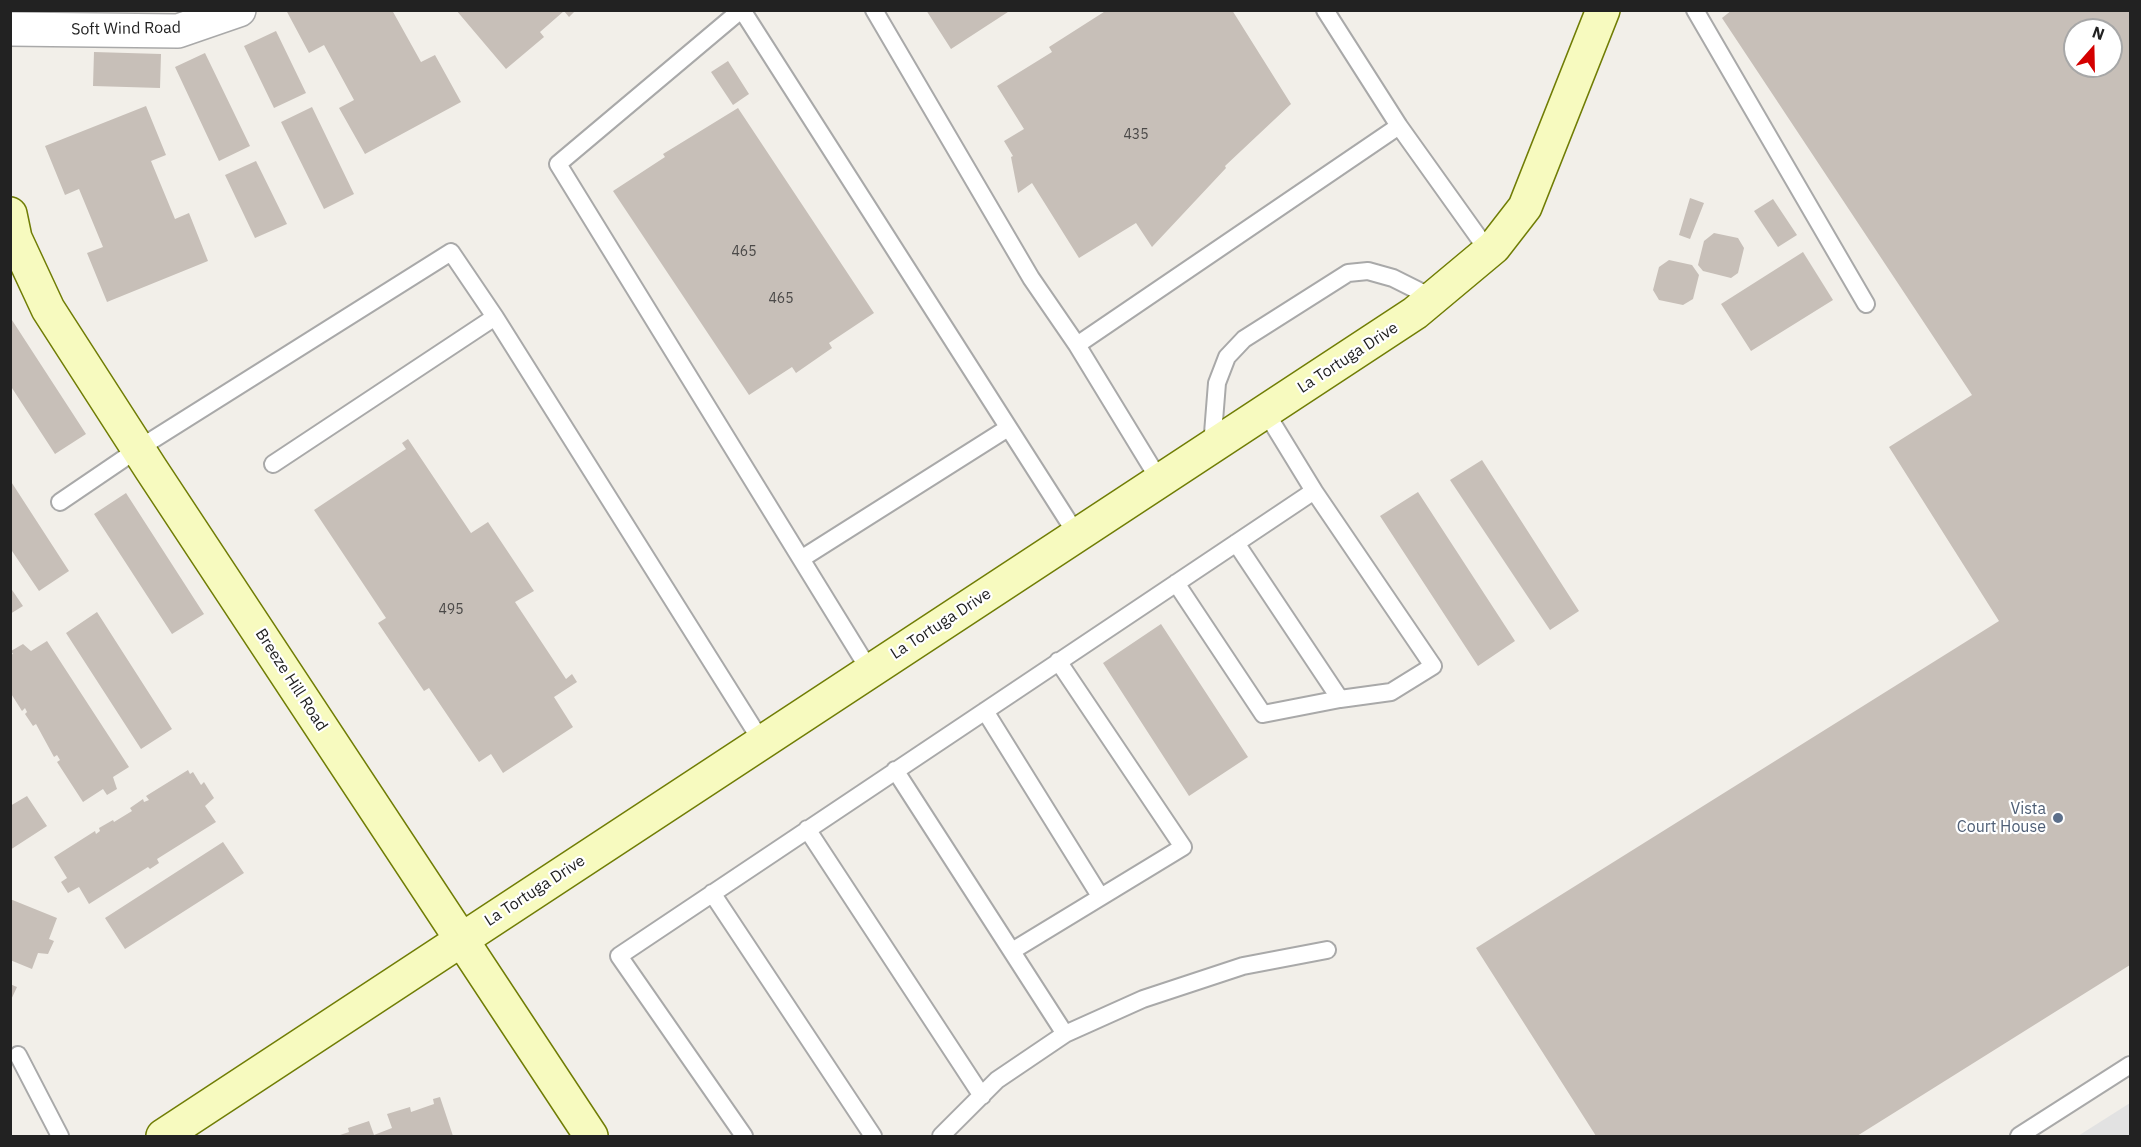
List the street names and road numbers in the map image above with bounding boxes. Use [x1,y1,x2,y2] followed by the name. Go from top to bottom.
[71,18,181,40] street label: Soft Wind Road
[1294,318,1402,398] street label: La Tortuga Drive
[887,584,995,664] street label: La Tortuga Drive
[251,625,331,735] street label: Breeze Hill Road
[481,851,589,931] street label: La Tortuga Drive

